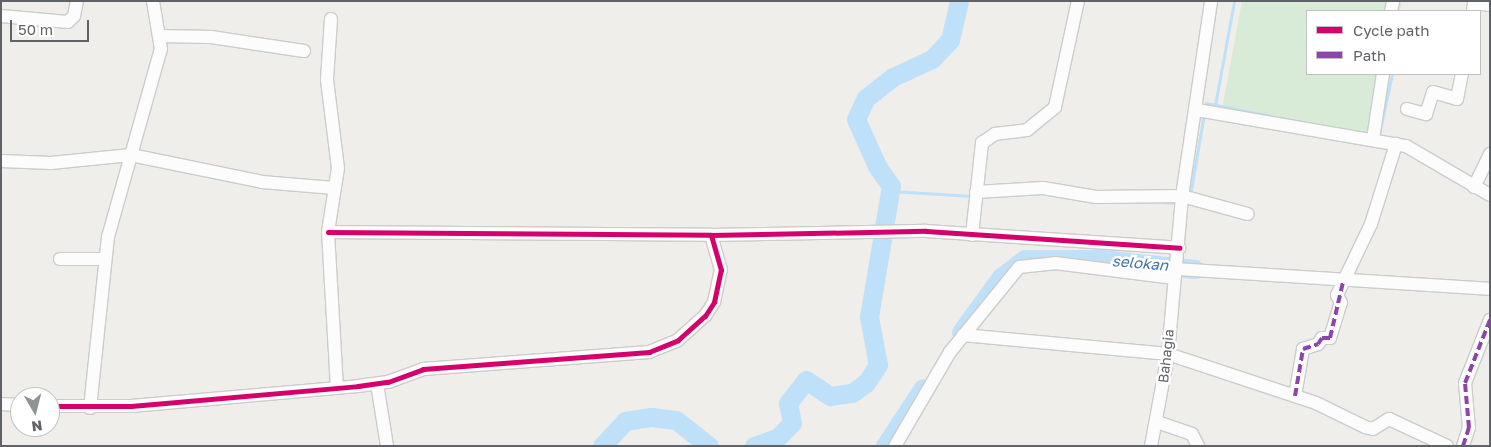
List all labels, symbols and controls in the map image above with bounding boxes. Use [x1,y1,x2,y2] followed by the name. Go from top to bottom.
[12,10,91,42] scale bar
[1306,10,1481,75] legend
[18,20,53,38] text: 50 m
[1353,21,1429,39] text: Cycle path
[1353,46,1386,64] text: Path
[1111,252,1169,274] water label: selokan
[1155,328,1177,384] street label: Bahagia
[10,387,60,437] north arrow
[31,417,43,436] text: N

